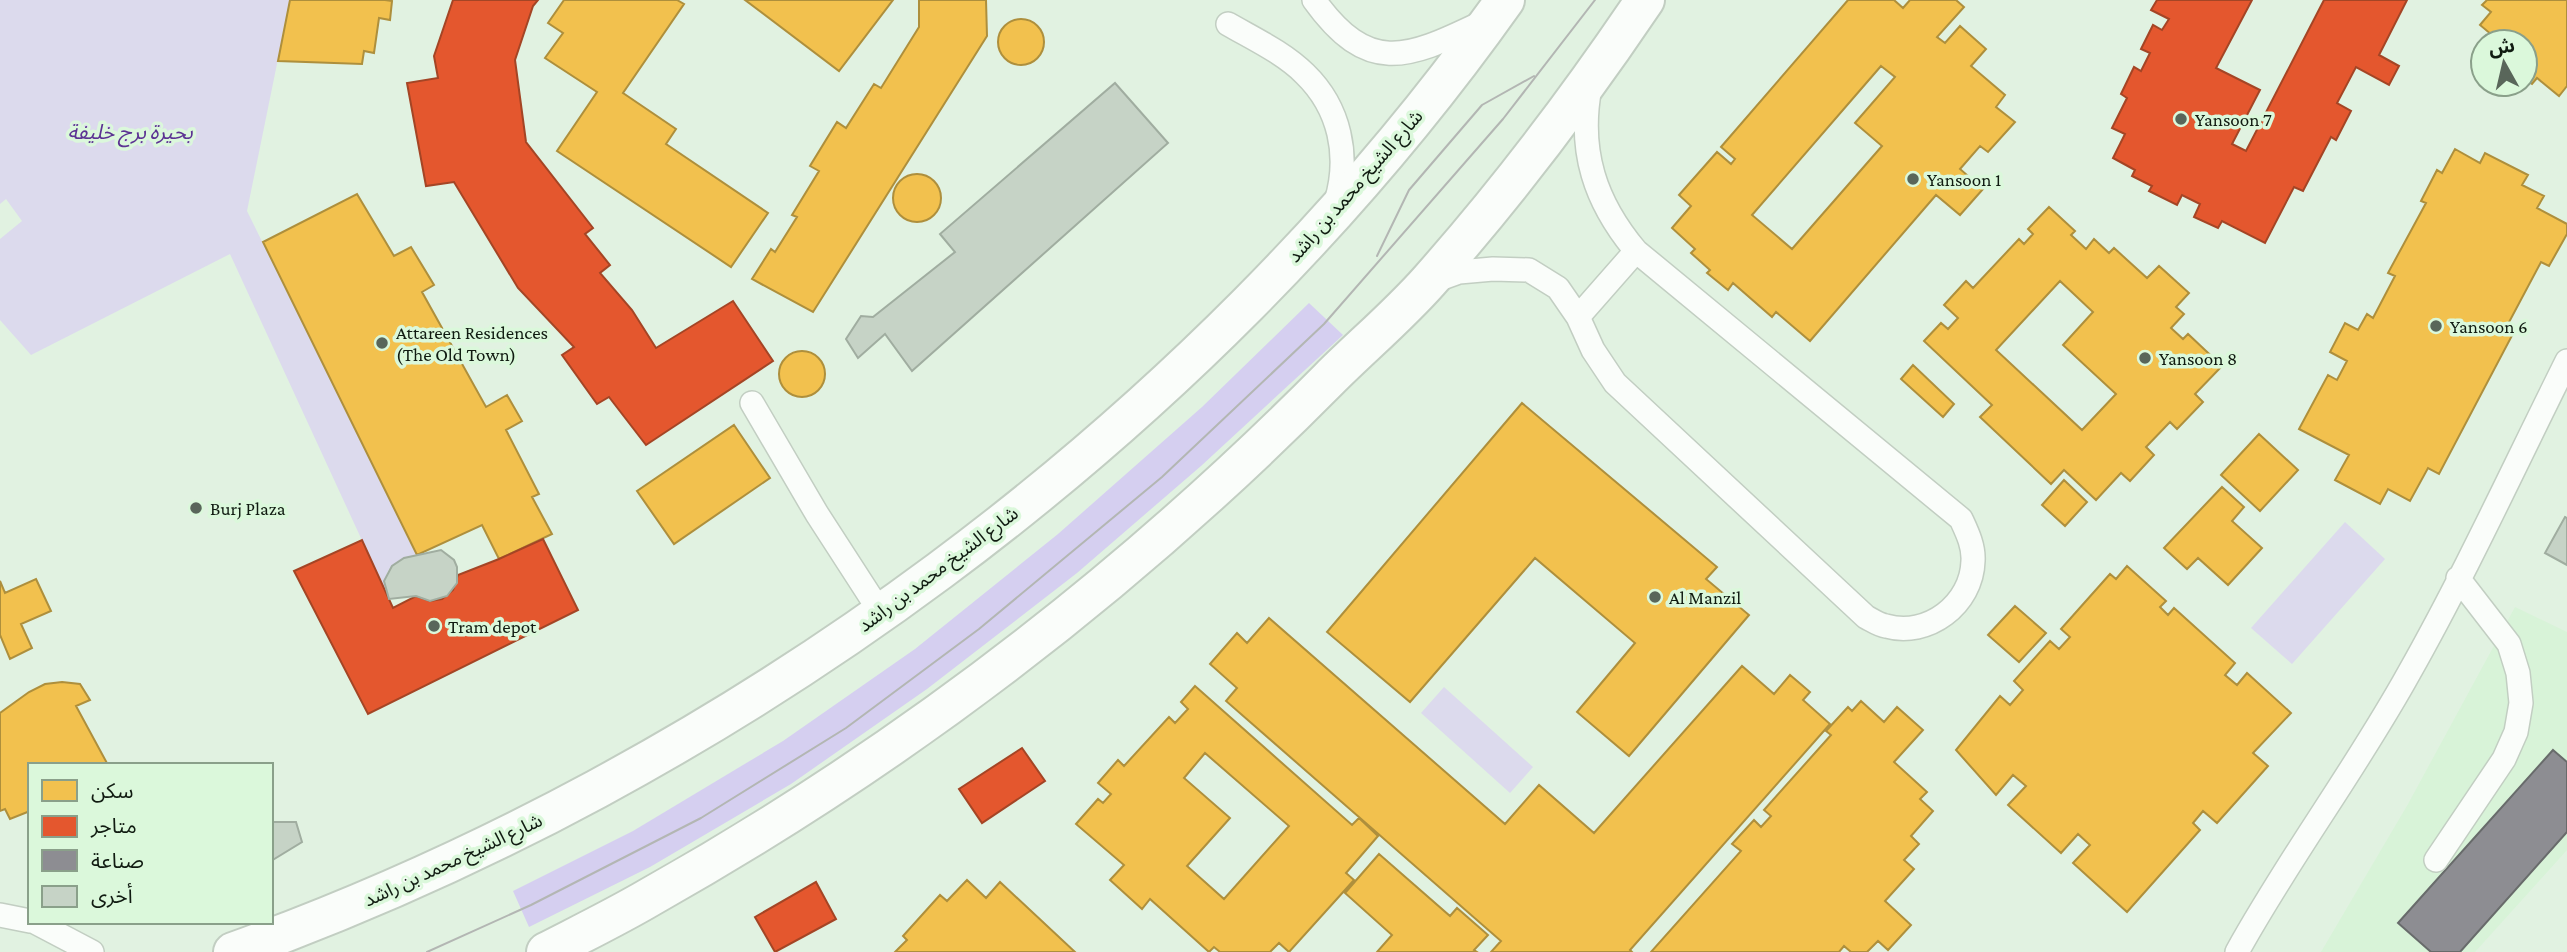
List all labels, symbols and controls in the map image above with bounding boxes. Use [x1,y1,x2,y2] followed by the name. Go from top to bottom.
[2469,28,2539,98] north arrow
[2487,34,2516,59] text: ش
[1283,106,1430,269] street label: شارع الشيخ محمد بن راشد
[2195,109,2272,130] place label: Yansoon 7
[2173,111,2189,127] marker: Yansoon 7
[67,120,193,148] water label: بحيرة برج خليفة
[1927,169,2001,190] place label: Yansoon 1
[1905,171,1921,187] marker: Yansoon 1
[2450,316,2528,337] place label: Yansoon 6
[2428,318,2444,334] marker: Yansoon 6
[396,322,548,366] place label: Attareen Residences (The Old Town)
[374,335,390,351] marker: Attareen Residences (The Old Town)
[2159,348,2237,369] place label: Yansoon 8
[2137,350,2153,366] marker: Yansoon 8
[210,498,286,520] place label: Burj Plaza
[188,500,204,516] marker: Burj Plaza
[854,502,1024,639] street label: شارع الشيخ محمد بن راشد
[1669,587,1741,608] place label: Al Manzil
[1647,589,1663,605] marker: Al Manzil
[448,616,537,637] place label: Tram depot
[426,618,442,634] marker: Tram depot
[28,763,273,924] legend
[91,779,133,803] text: سكن
[360,809,547,914] street label: شارع الشيخ محمد بن راشد
[90,814,137,838] text: متاجر
[91,849,144,873] text: صناعة
[91,883,133,908] text: أخرى

